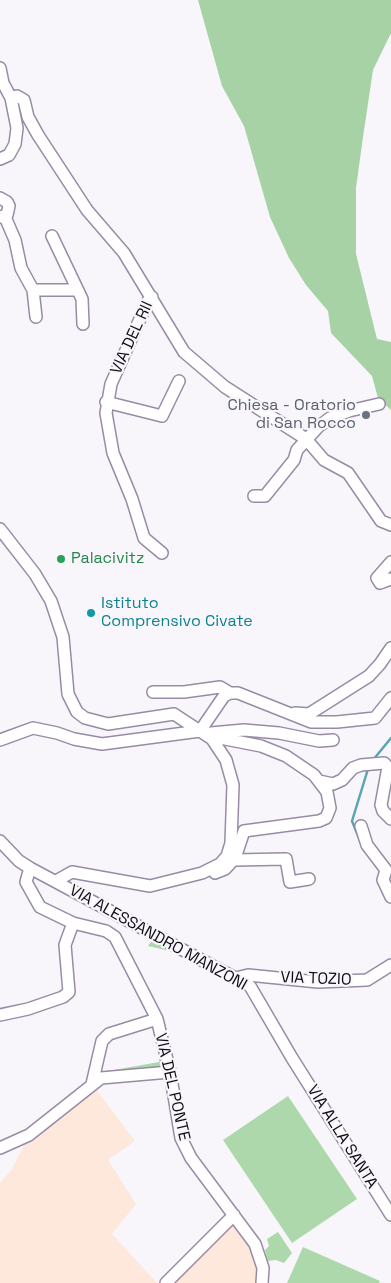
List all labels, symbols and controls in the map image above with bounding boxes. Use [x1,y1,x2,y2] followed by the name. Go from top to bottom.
[107,298,157,378] street label: VIA DEL RII
[227,396,356,434] place label: Chiesa - Oratorio di San Rocco
[360,409,372,421] marker: Chiesa - Oratorio di San Rocco
[71,549,144,569] place label: Palacivitz
[55,553,67,565] marker: Palacivitz
[101,594,253,632] place label: Istituto Comprensivo Civate
[85,607,97,619] marker: Istituto Comprensivo Civate
[66,881,250,995] street label: VIA ALESSANDRO MANZONI
[280,968,352,990] street label: VIA TOZIO
[150,1031,194,1143] street label: VIA DEL PONTE
[302,1082,382,1192] street label: VIA ALLA SANTA

